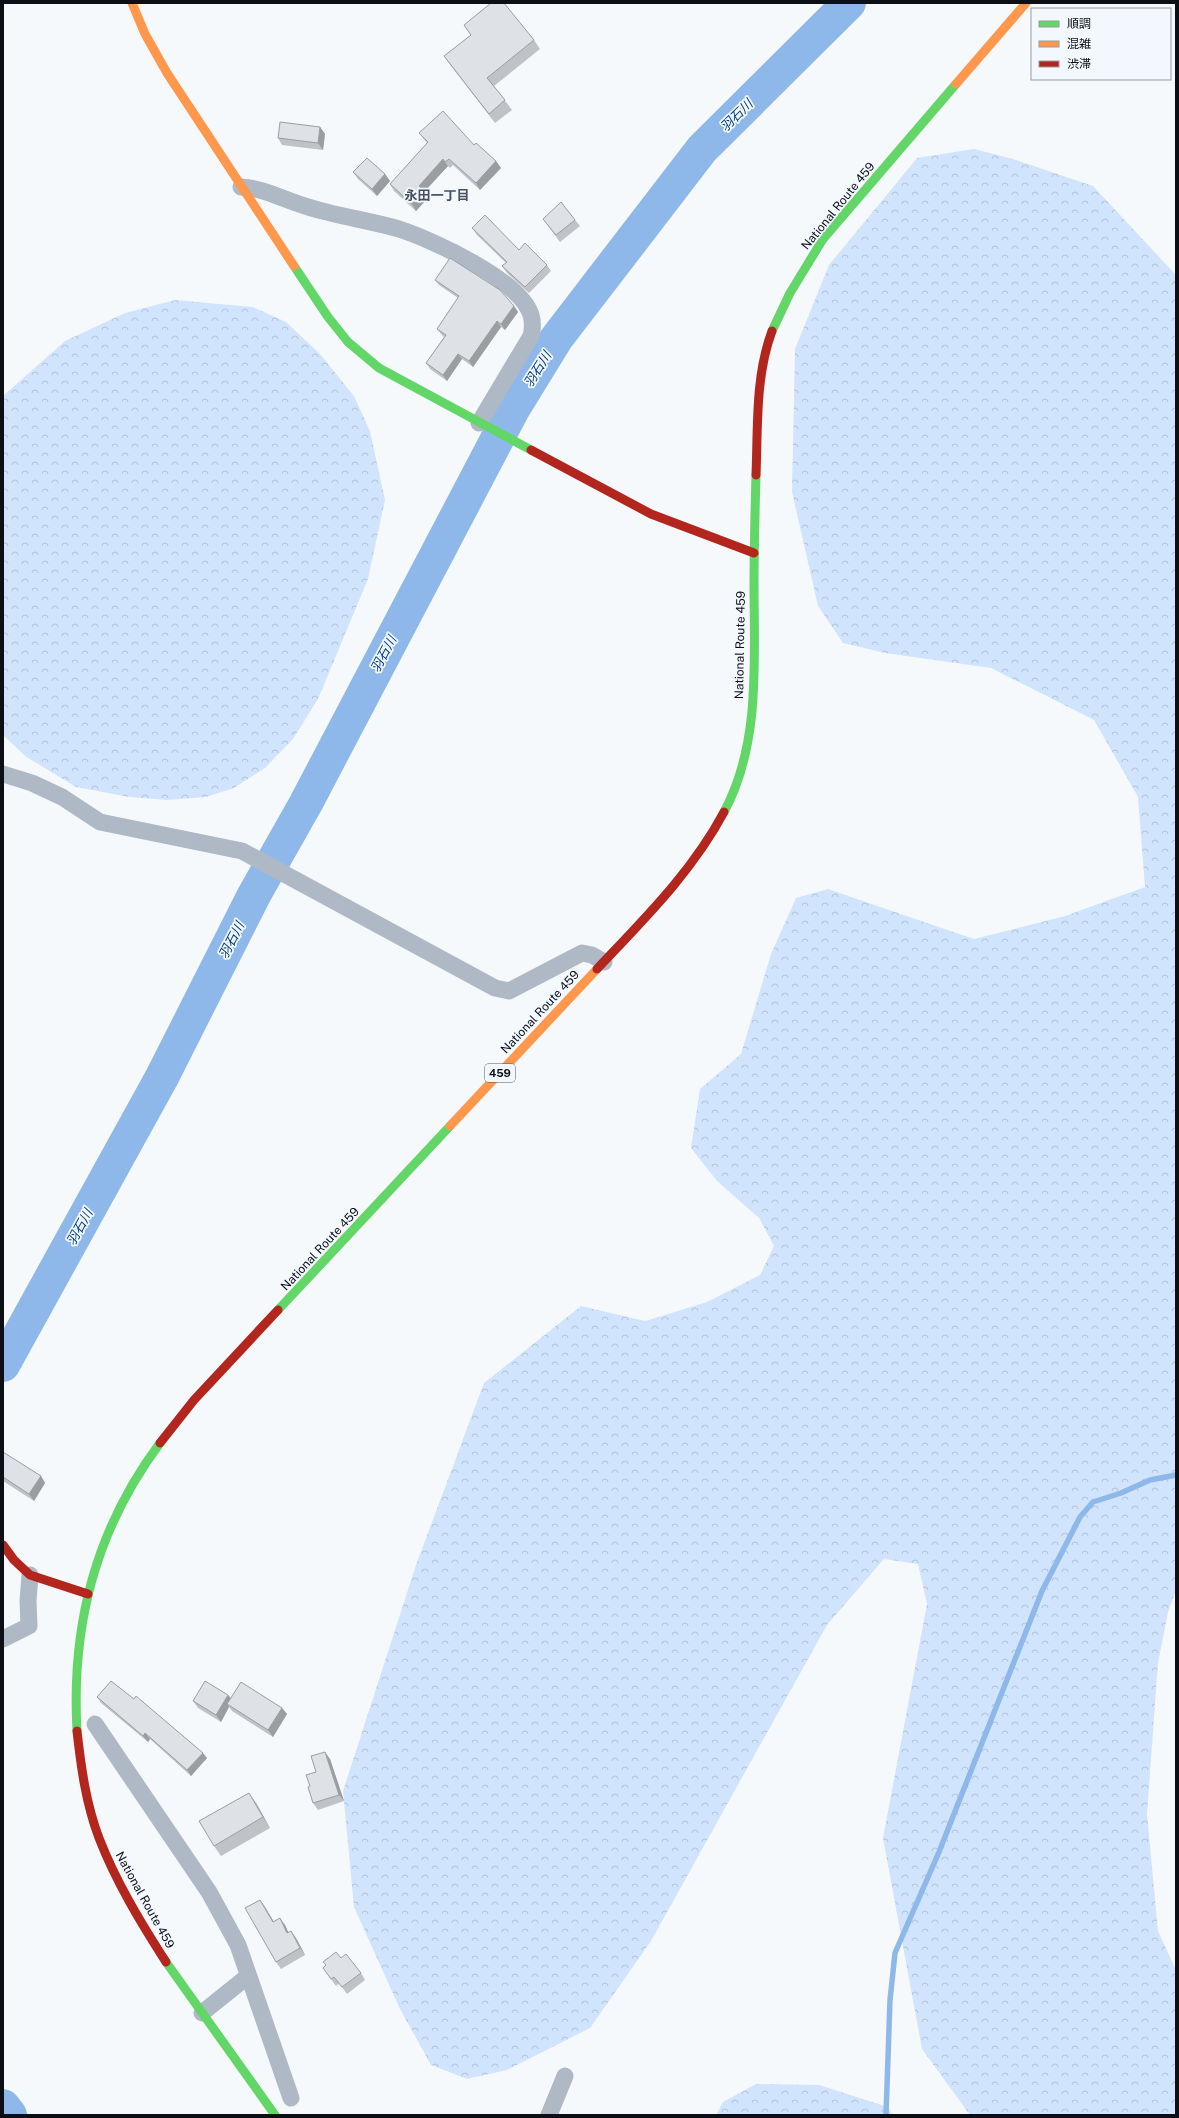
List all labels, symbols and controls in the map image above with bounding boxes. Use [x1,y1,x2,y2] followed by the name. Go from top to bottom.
[1031,8,1171,80] legend
[1067,17,1091,31] text: 順調
[1067,37,1091,51] text: 混雑
[1067,57,1091,71] text: 渋滞
[717,95,757,134] water label: 羽石川
[798,160,878,252] street label: National Route 459
[404,188,470,203] district label: 永田一丁目
[521,347,555,390] water label: 羽石川
[732,591,748,699] street label: National Route 459
[368,632,400,675] water label: 羽石川
[216,918,248,961] water label: 羽石川
[498,968,582,1056] street label: National Route 459
[485,1064,515,1082] road number: 459
[63,1205,96,1248] water label: 羽石川
[278,1205,362,1293] street label: National Route 459
[113,1849,177,1951] street label: National Route 459

